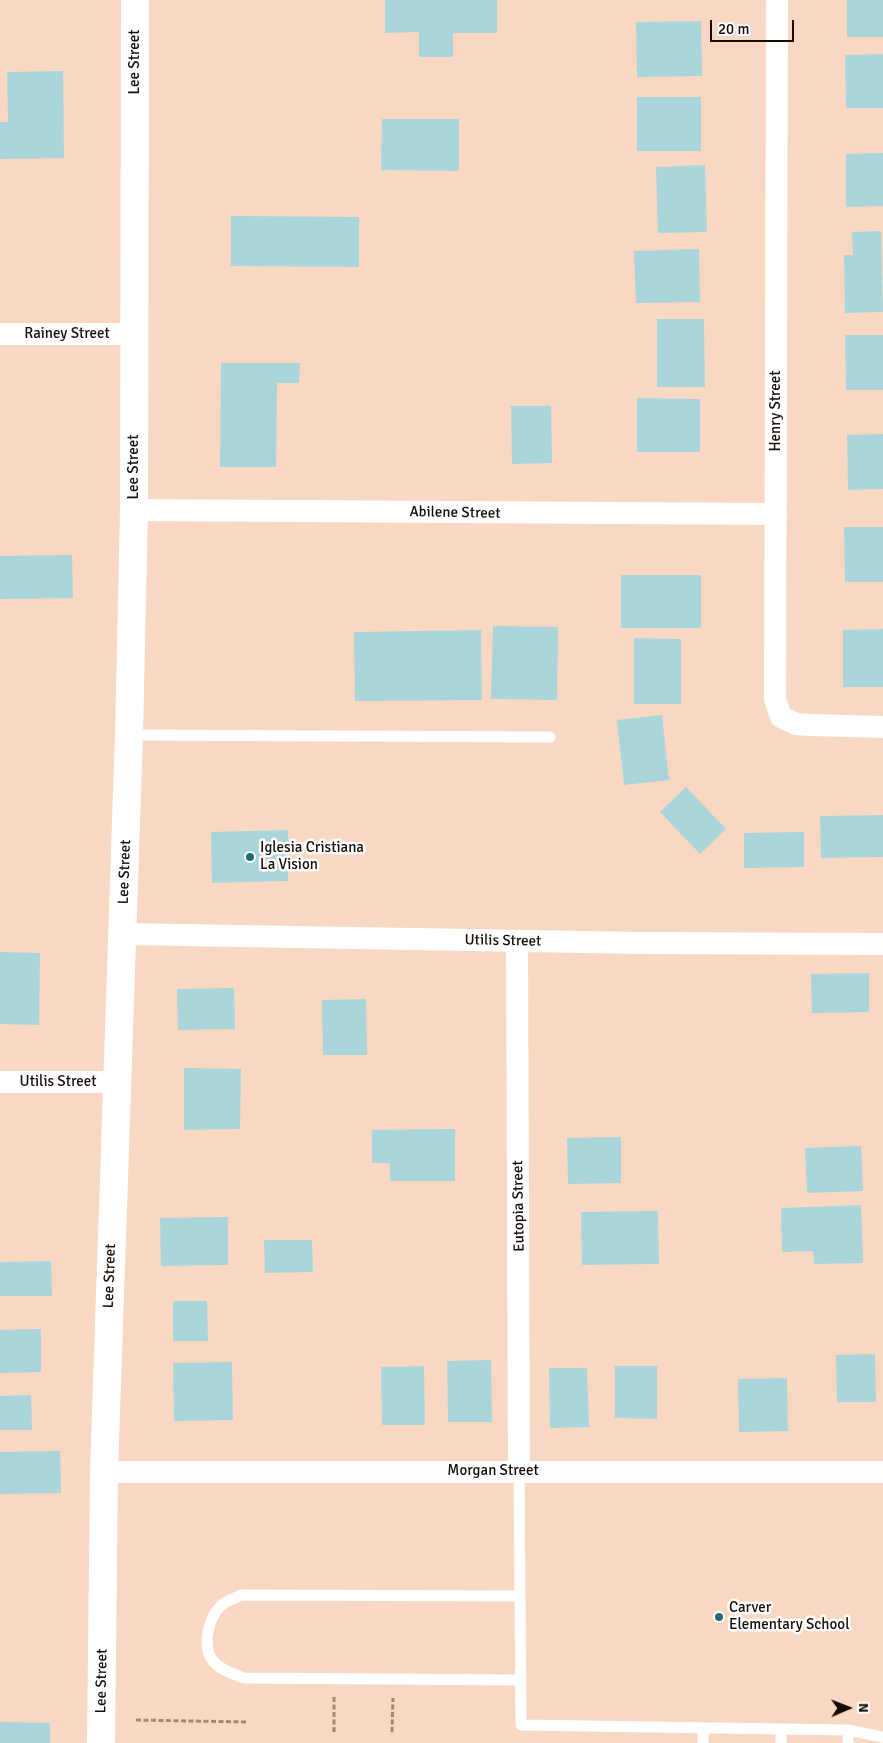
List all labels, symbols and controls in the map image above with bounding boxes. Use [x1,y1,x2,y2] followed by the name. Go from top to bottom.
[713,10,797,42] scale bar
[718,20,749,38] text: 20 m
[126,30,144,94] street label: Lee Street
[24,325,110,343] street label: Rainey Street
[767,370,785,452] street label: Henry Street
[125,435,143,499] street label: Lee Street
[409,503,501,523] street label: Abilene Street
[115,839,135,905] street label: Lee Street
[260,839,364,874] place label: Iglesia Cristiana La Vision
[244,851,256,863] marker: Iglesia Cristiana La Vision
[464,931,542,951] street label: Utilis Street
[20,1073,96,1091] street label: Utilis Street
[509,1160,529,1252] street label: Eutopia Street
[100,1243,120,1309] street label: Lee Street
[447,1462,539,1480] street label: Morgan Street
[729,1599,850,1634] place label: Carver Elementary School
[713,1611,725,1623] marker: Carver Elementary School
[92,1648,112,1714] street label: Lee Street
[823,1683,873,1733] north arrow
[855,1703,872,1713] text: N

